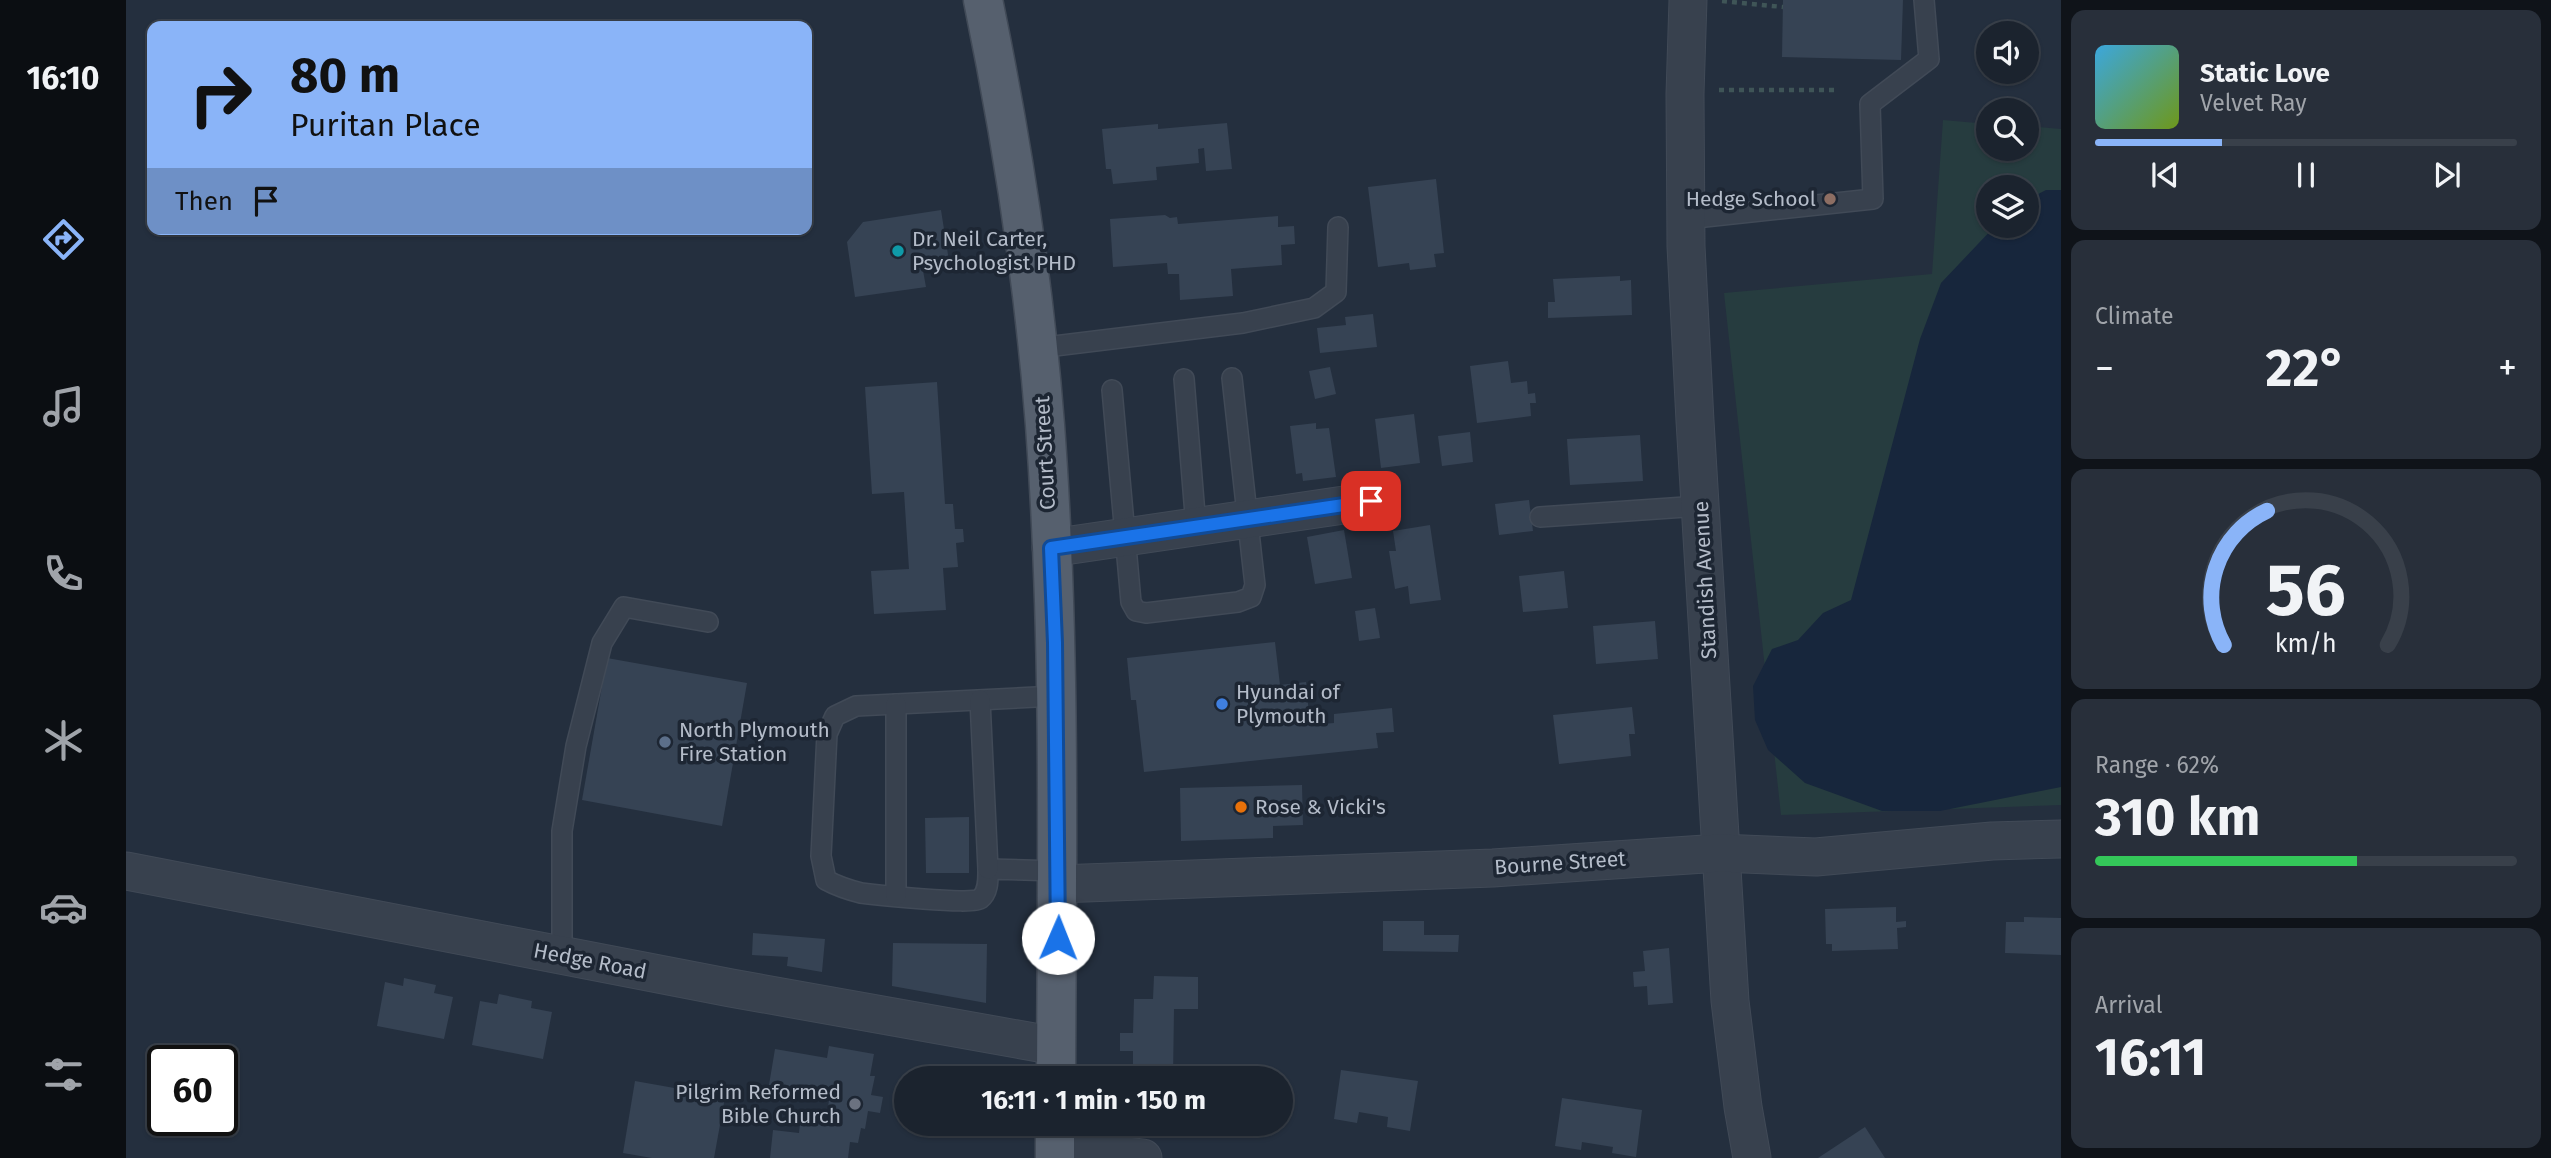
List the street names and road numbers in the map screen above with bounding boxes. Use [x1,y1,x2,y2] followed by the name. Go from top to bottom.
[1029,395,1061,511] street label: Court Street
[1688,500,1722,660] street label: Standish Avenue
[1493,845,1627,881] street label: Bourne Street
[531,937,649,985] street label: Hedge Road

